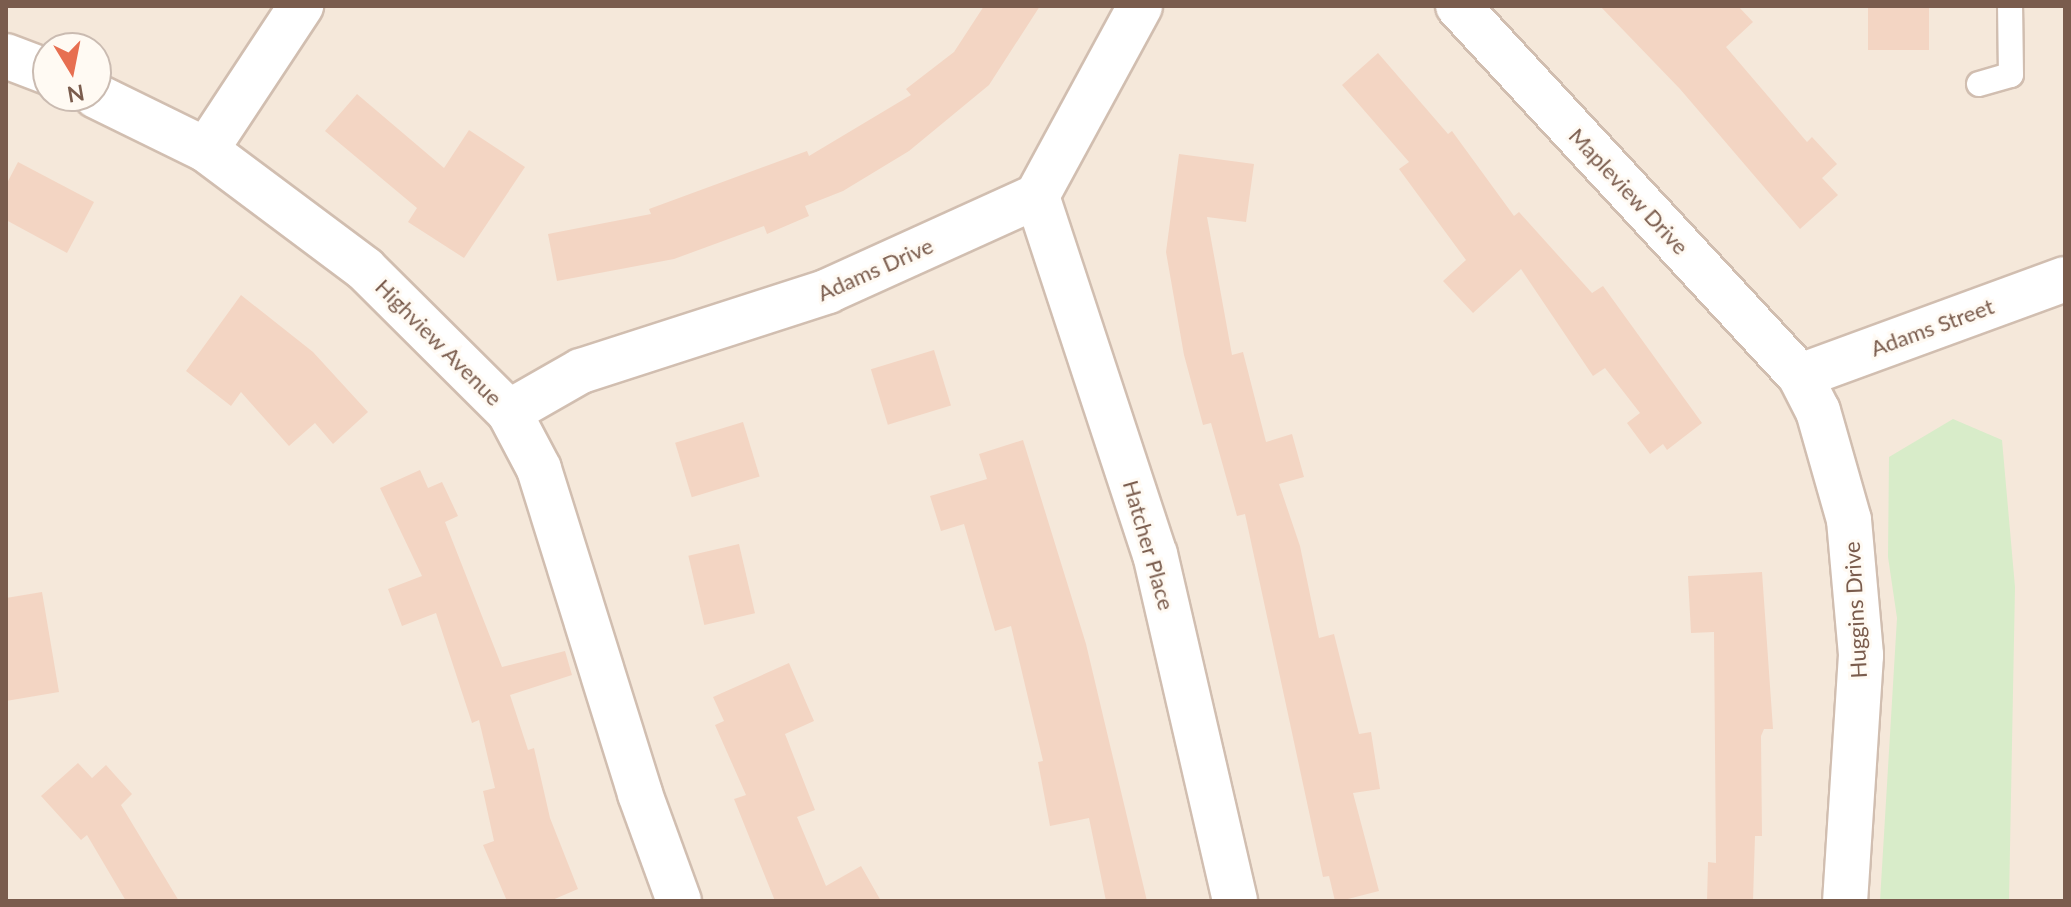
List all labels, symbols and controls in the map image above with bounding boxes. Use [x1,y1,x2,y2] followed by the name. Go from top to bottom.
[32,32,112,112] north arrow
[65,79,87,109] text: N
[1564,122,1694,260] street label: Mapleview Drive
[813,232,937,306] street label: Adams Drive
[370,273,508,411] street label: Highview Avenue
[1867,293,1997,361] street label: Adams Street
[1118,477,1180,613] street label: Hatcher Place
[1838,541,1872,679] street label: Huggins Drive

